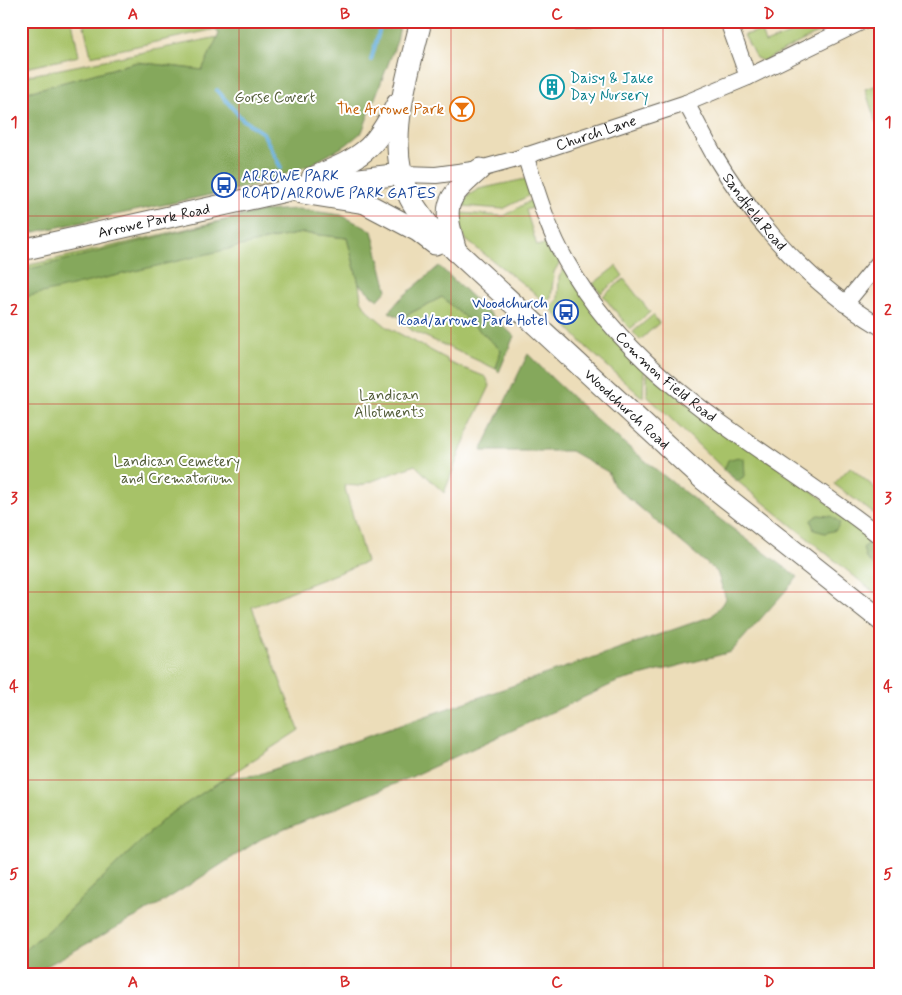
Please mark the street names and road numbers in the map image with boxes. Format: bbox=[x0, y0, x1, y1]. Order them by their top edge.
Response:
street label: Church Lane bbox=[553, 111, 639, 156]
street label: Sandfield Road bbox=[717, 170, 791, 256]
street label: Arrowe Park Road bbox=[96, 199, 212, 244]
street label: Common Field Road bbox=[610, 328, 720, 427]
street label: Woodchurch Road bbox=[579, 365, 674, 455]

